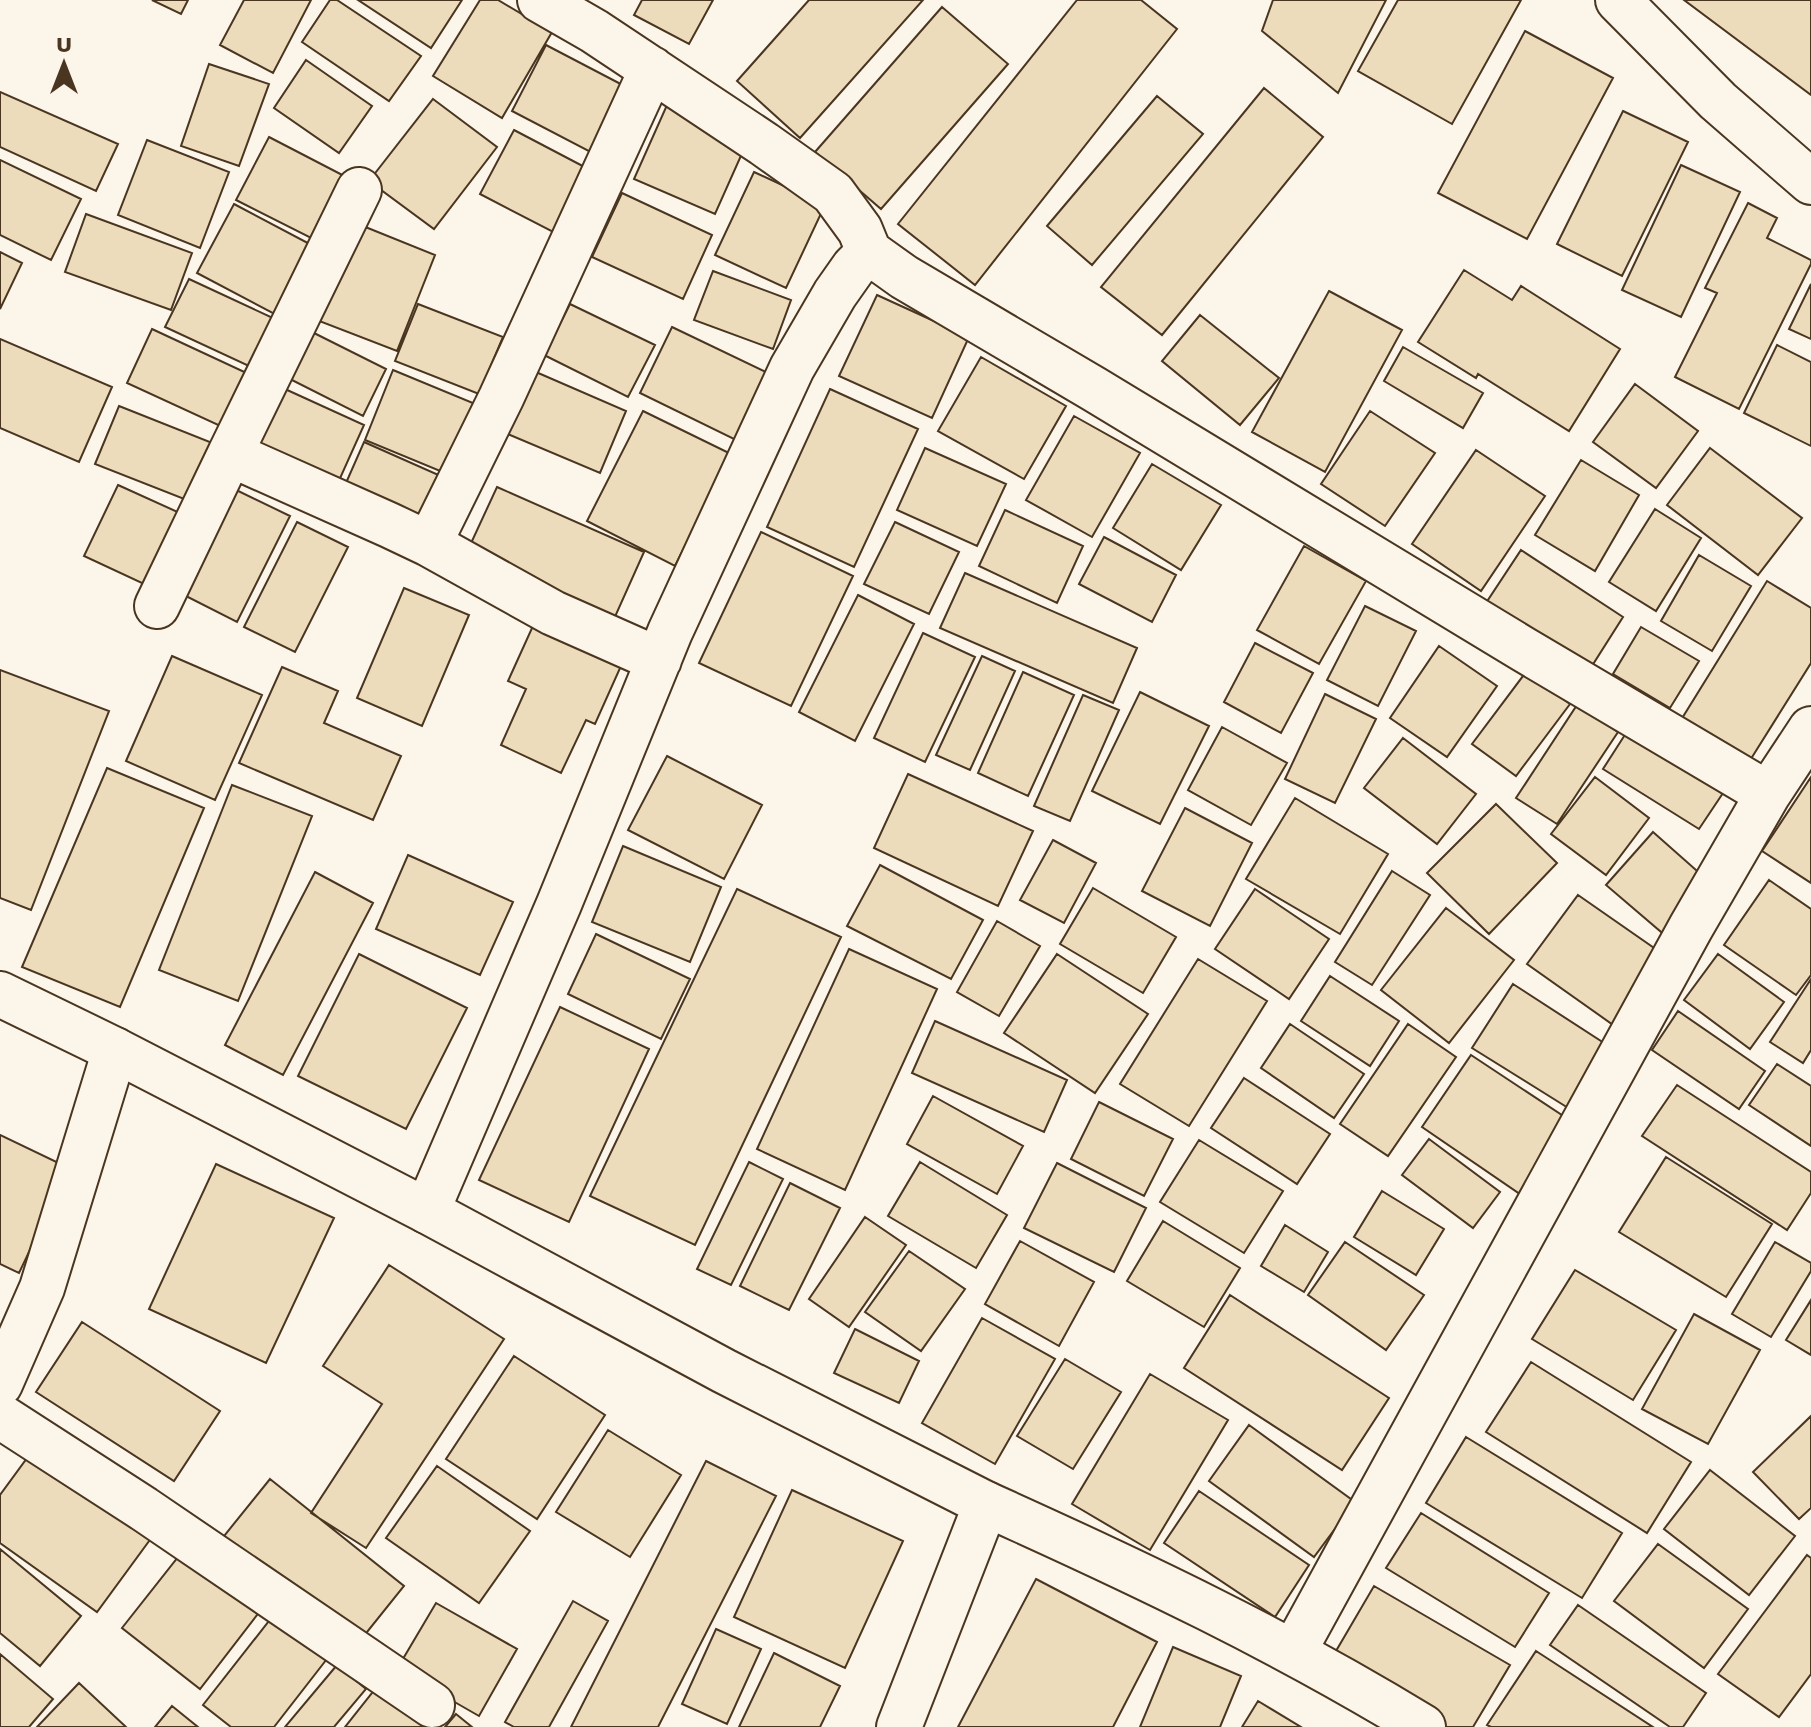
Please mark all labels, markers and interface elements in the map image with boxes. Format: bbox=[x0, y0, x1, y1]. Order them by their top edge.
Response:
north arrow bbox=[24, 24, 104, 104]
text: U bbox=[56, 32, 72, 57]

